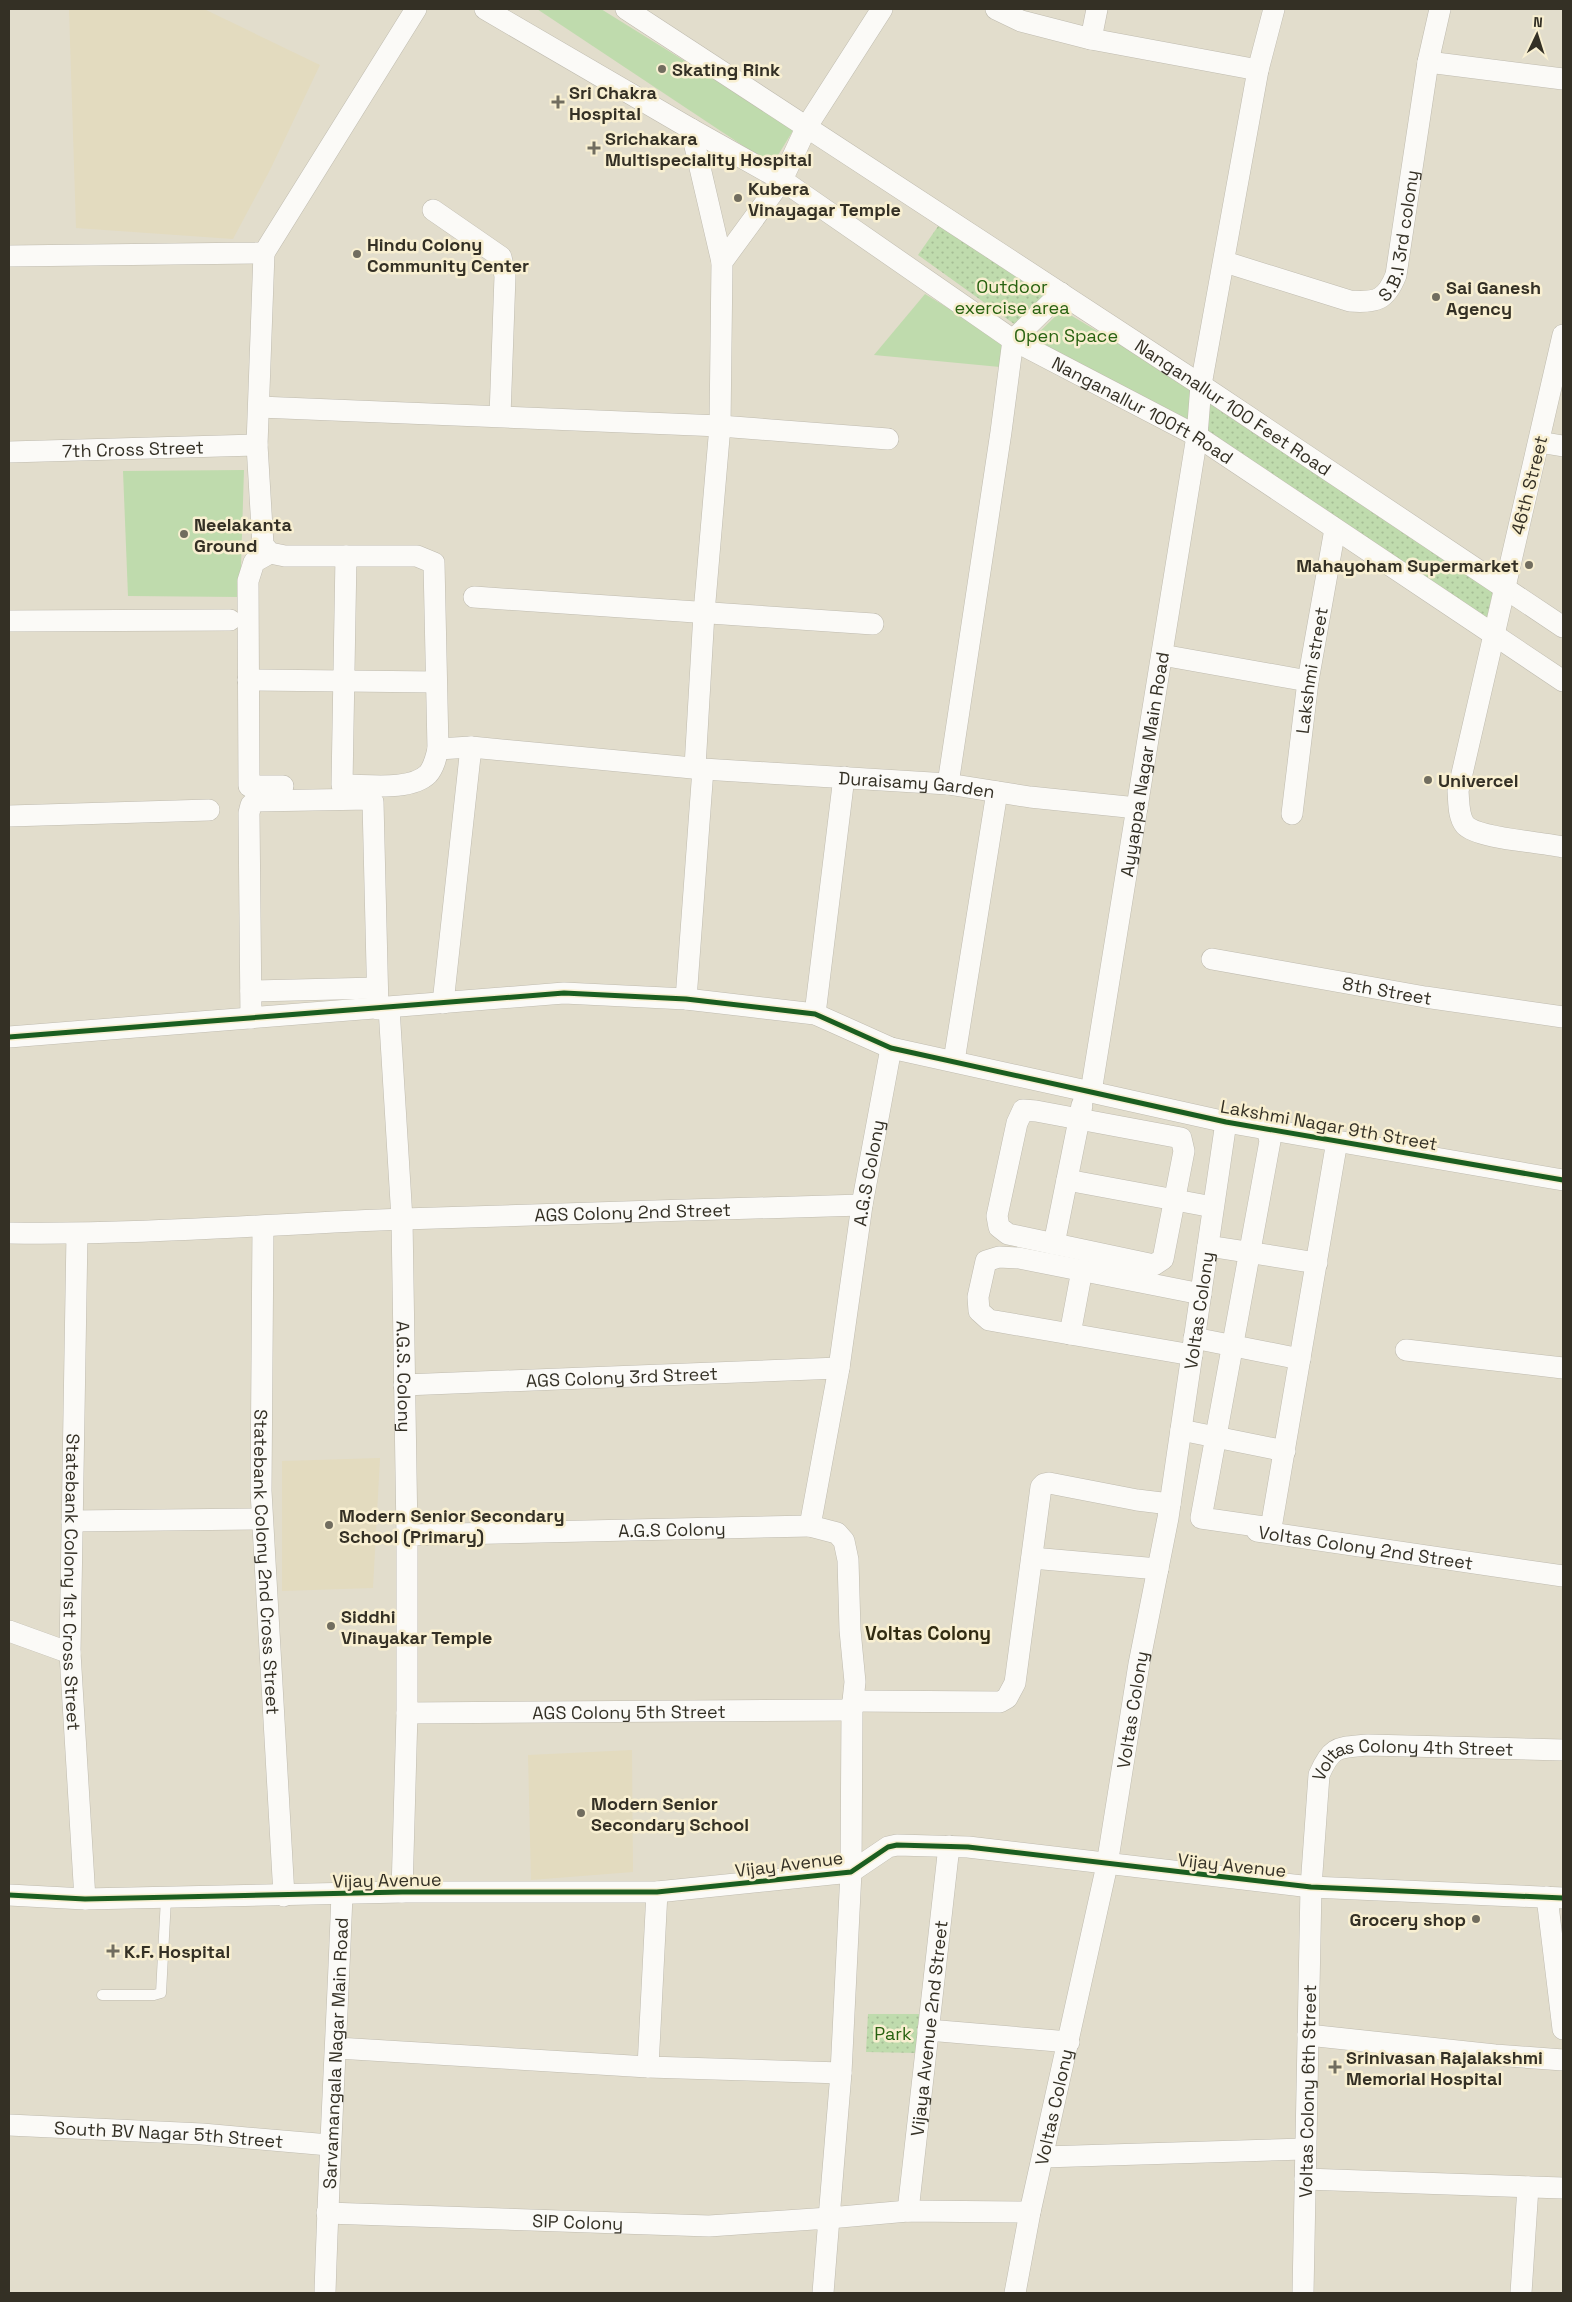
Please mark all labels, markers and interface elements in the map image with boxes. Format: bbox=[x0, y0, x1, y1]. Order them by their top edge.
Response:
north arrow bbox=[1512, 10, 1562, 60]
text: N bbox=[1533, 13, 1543, 31]
place label: Skating Rink bbox=[672, 58, 780, 81]
marker: Skating Rink bbox=[656, 63, 668, 75]
place label: Sri Chakra Hospital bbox=[569, 81, 658, 125]
marker: Sri Chakra Hospital bbox=[551, 95, 565, 109]
place label: Srichakara Multispeciality Hospital bbox=[605, 127, 812, 171]
marker: Srichakara Multispeciality Hospital bbox=[587, 141, 601, 155]
street label: S.B.I 3rd colony bbox=[1373, 168, 1423, 306]
place label: Kubera Vinayagar Temple bbox=[748, 177, 901, 221]
marker: Kubera Vinayagar Temple bbox=[732, 192, 744, 204]
place label: Hindu Colony Community Center bbox=[367, 233, 529, 277]
marker: Hindu Colony Community Center bbox=[351, 248, 363, 260]
park label: Outdoor exercise area bbox=[954, 275, 1070, 319]
place label: Sai Ganesh Agency bbox=[1446, 276, 1541, 320]
marker: Sai Ganesh Agency bbox=[1430, 291, 1442, 303]
park label: Open Space bbox=[1014, 324, 1118, 347]
street label: Nanganallur 100 Feet Road bbox=[1131, 334, 1336, 480]
street label: Nanganallur 100ft Road bbox=[1048, 351, 1238, 469]
street label: 46th Street bbox=[1506, 433, 1552, 537]
street label: 7th Cross Street bbox=[62, 435, 204, 462]
place label: Neelakanta Ground bbox=[194, 513, 292, 557]
marker: Neelakanta Ground bbox=[178, 528, 190, 540]
place label: Mahayoham Supermarket bbox=[1296, 554, 1519, 577]
marker: Mahayoham Supermarket bbox=[1523, 559, 1535, 571]
street label: Lakshmi street bbox=[1290, 605, 1332, 735]
street label: Ayyappa Nagar Main Road bbox=[1114, 650, 1173, 878]
street label: Duraisamy Garden bbox=[838, 766, 997, 803]
place label: Univercel bbox=[1438, 769, 1519, 792]
marker: Univercel bbox=[1422, 774, 1434, 786]
street label: 8th Street bbox=[1341, 971, 1433, 1009]
street label: Lakshmi Nagar 9th Street bbox=[1219, 1095, 1439, 1155]
street label: A.G.S Colony bbox=[848, 1118, 889, 1228]
street label: AGS Colony 2nd Street bbox=[534, 1197, 731, 1226]
street label: Voltas Colony bbox=[1178, 1250, 1218, 1371]
street label: A.G.S. Colony bbox=[392, 1321, 417, 1433]
street label: AGS Colony 3rd Street bbox=[525, 1361, 718, 1392]
street label: Statebank Colony 2nd Cross Street bbox=[249, 1409, 285, 1715]
street label: Statebank Colony 1st Cross Street bbox=[58, 1433, 86, 1731]
place label: Modern Senior Secondary School (Primary) bbox=[339, 1504, 565, 1548]
street label: A.G.S Colony bbox=[618, 1516, 726, 1542]
marker: Modern Senior Secondary School (Primary) bbox=[323, 1519, 335, 1531]
street label: Voltas Colony 2nd Street bbox=[1257, 1520, 1475, 1574]
place label: Siddhi Vinayakar Temple bbox=[341, 1605, 493, 1649]
marker: Siddhi Vinayakar Temple bbox=[325, 1620, 337, 1632]
district label: Voltas Colony bbox=[865, 1621, 991, 1646]
street label: Voltas Colony bbox=[1111, 1649, 1153, 1770]
street label: AGS Colony 5th Street bbox=[532, 1699, 726, 1724]
street label: Voltas Colony 4th Street bbox=[1306, 1733, 1514, 1784]
place label: Modern Senior Secondary School bbox=[591, 1792, 749, 1836]
marker: Modern Senior Secondary School bbox=[575, 1807, 587, 1819]
street label: Vijay Avenue bbox=[733, 1846, 845, 1882]
street label: Vijay Avenue bbox=[1177, 1848, 1287, 1882]
street label: Vijay Avenue bbox=[332, 1868, 442, 1892]
place label: Grocery shop bbox=[1350, 1908, 1466, 1931]
marker: Grocery shop bbox=[1470, 1913, 1482, 1925]
street label: Sarvamangala Nagar Main Road bbox=[317, 1917, 353, 2190]
street label: Vijaya Avenue 2nd Street bbox=[905, 1919, 952, 2137]
place label: K.F. Hospital bbox=[124, 1940, 230, 1963]
marker: K.F. Hospital bbox=[106, 1944, 120, 1958]
street label: Voltas Colony 6th Street bbox=[1293, 1984, 1321, 2198]
park label: Park bbox=[874, 2022, 912, 2045]
street label: Voltas Colony bbox=[1029, 2046, 1077, 2167]
place label: Srinivasan Rajalakshmi Memorial Hospital bbox=[1346, 2046, 1543, 2090]
marker: Srinivasan Rajalakshmi Memorial Hospital bbox=[1328, 2060, 1342, 2074]
street label: South BV Nagar 5th Street bbox=[54, 2116, 284, 2152]
street label: SIP Colony bbox=[532, 2208, 624, 2235]

